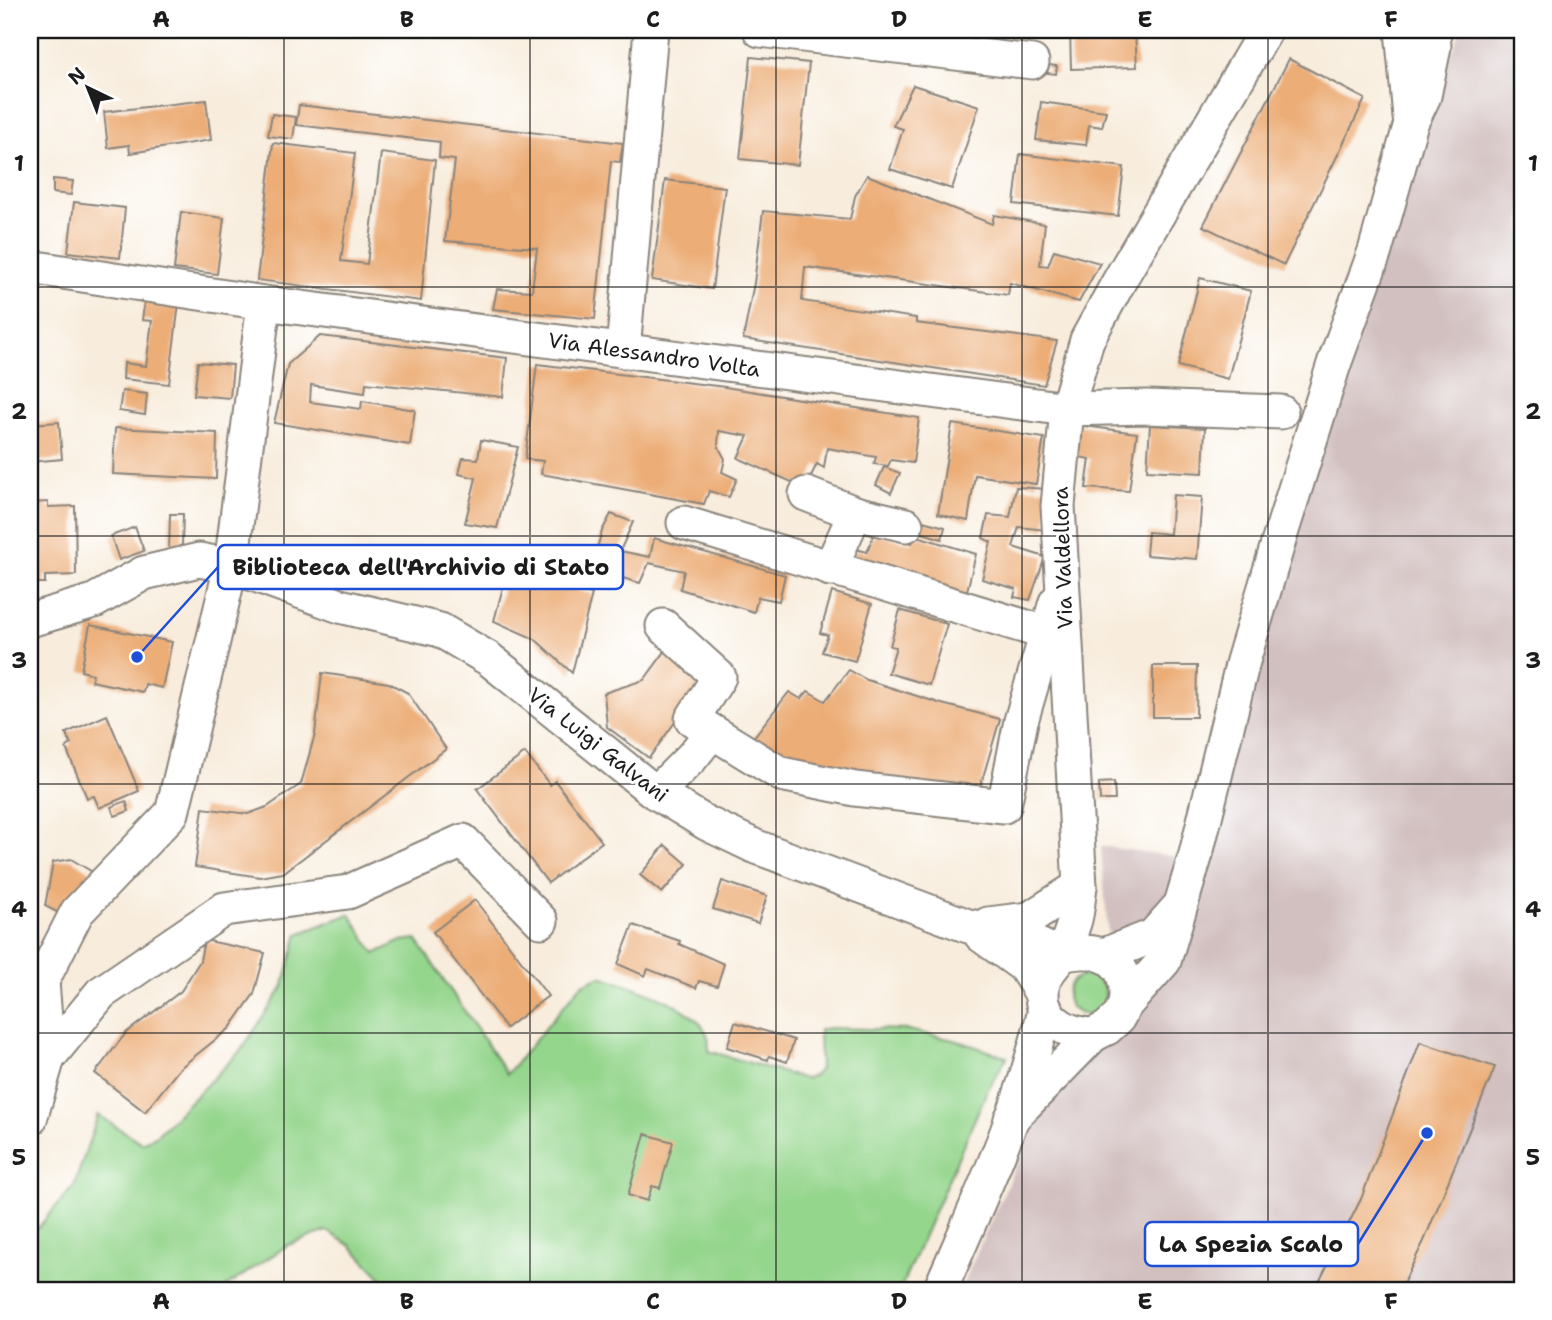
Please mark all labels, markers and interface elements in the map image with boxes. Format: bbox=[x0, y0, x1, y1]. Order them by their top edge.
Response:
text: A bbox=[152, 4, 170, 34]
text: B bbox=[400, 4, 414, 34]
text: C bbox=[646, 4, 660, 34]
text: D bbox=[891, 4, 907, 34]
text: E bbox=[1137, 4, 1153, 34]
text: F bbox=[1384, 4, 1398, 34]
north arrow bbox=[52, 52, 122, 122]
text: N bbox=[63, 62, 91, 90]
text: 1 bbox=[14, 148, 24, 178]
text: 1 bbox=[1528, 148, 1538, 178]
street label: Via Alessandro Volta bbox=[546, 326, 762, 384]
text: 2 bbox=[11, 396, 27, 426]
text: 2 bbox=[1525, 396, 1541, 426]
street label: Via Valdellora bbox=[1047, 486, 1079, 630]
callout: Biblioteca dell'Archivio di Stato bbox=[218, 545, 623, 589]
text: Biblioteca dell'Archivio di Stato bbox=[232, 552, 610, 582]
text: 3 bbox=[11, 645, 27, 675]
text: 3 bbox=[1525, 645, 1541, 675]
street label: Via Luigi Galvani bbox=[522, 681, 674, 809]
text: 4 bbox=[11, 894, 27, 924]
text: 4 bbox=[1525, 894, 1541, 924]
text: 5 bbox=[12, 1142, 26, 1172]
text: 5 bbox=[1526, 1142, 1540, 1172]
callout: La Spezia Scalo bbox=[1145, 1222, 1358, 1266]
text: La Spezia Scalo bbox=[1159, 1229, 1343, 1259]
text: A bbox=[152, 1286, 170, 1316]
text: B bbox=[400, 1286, 414, 1316]
text: C bbox=[646, 1286, 660, 1316]
text: D bbox=[891, 1286, 907, 1316]
text: E bbox=[1137, 1286, 1153, 1316]
text: F bbox=[1384, 1286, 1398, 1316]

